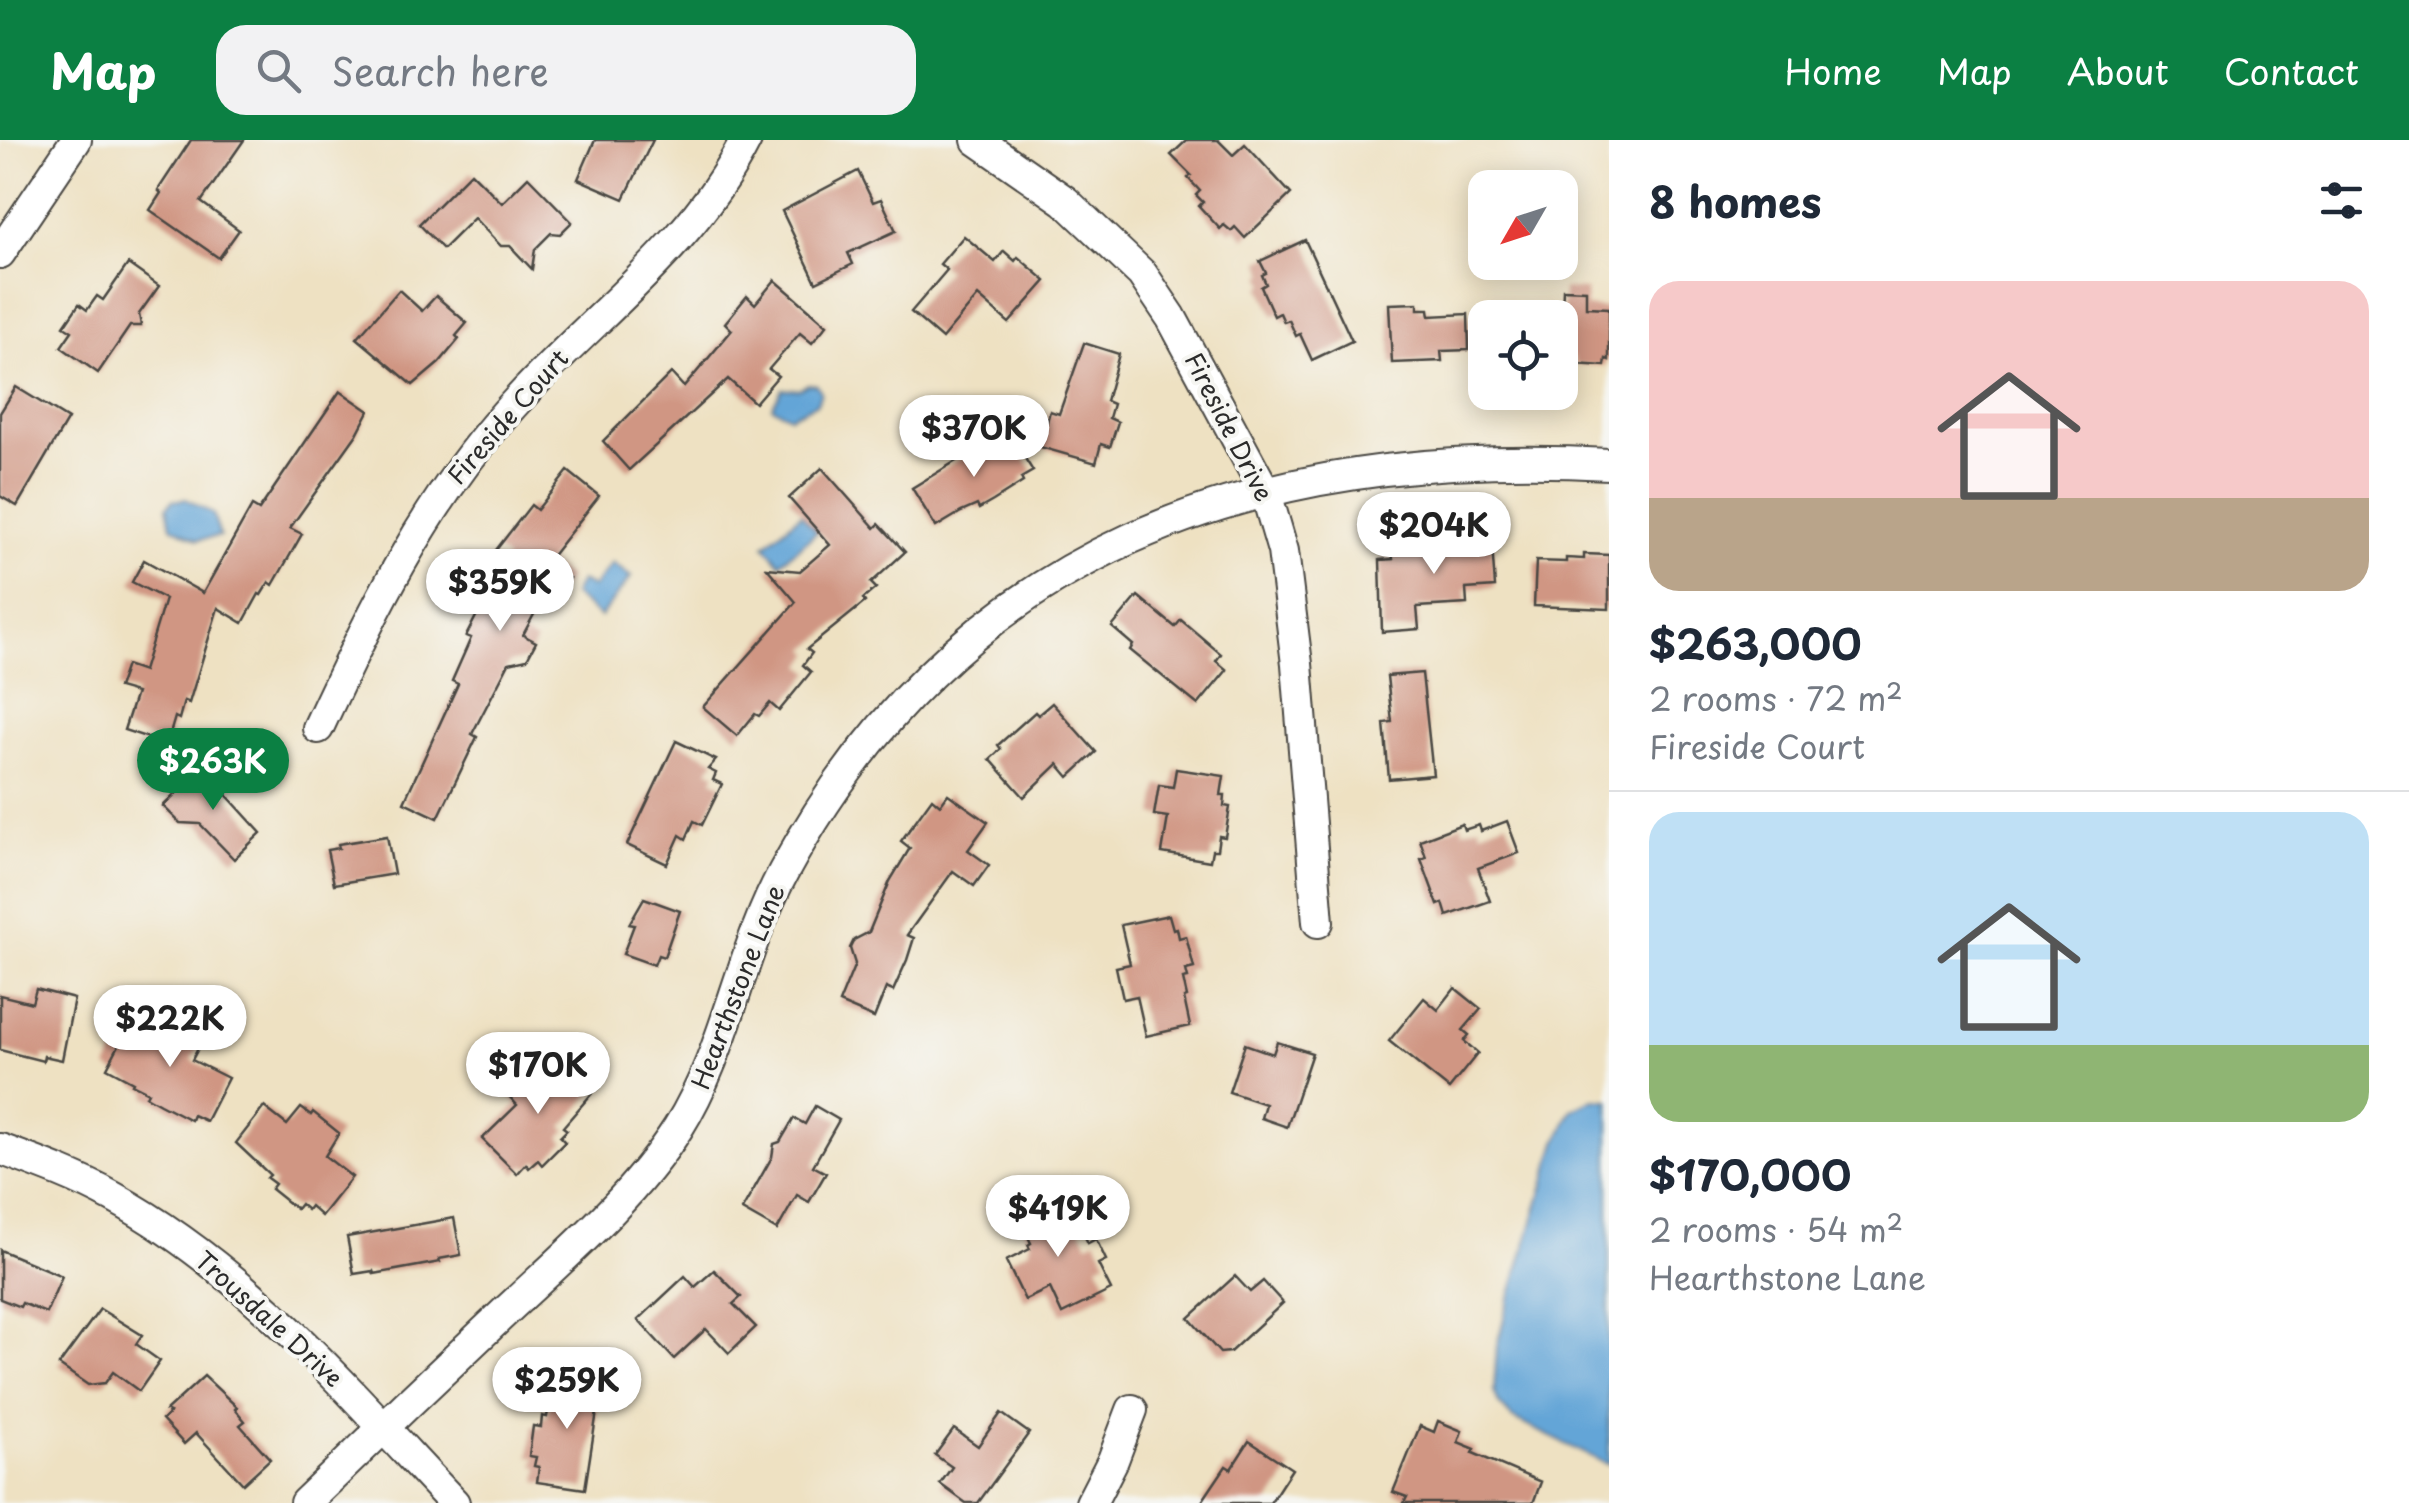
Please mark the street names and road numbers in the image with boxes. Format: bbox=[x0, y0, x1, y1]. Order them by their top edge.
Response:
street label: Fireside Court bbox=[438, 340, 577, 492]
street label: Fireside Drive bbox=[1176, 345, 1284, 508]
street label: Hearthstone Lane bbox=[681, 879, 794, 1094]
street label: Trousdale Drive bbox=[187, 1241, 352, 1395]

